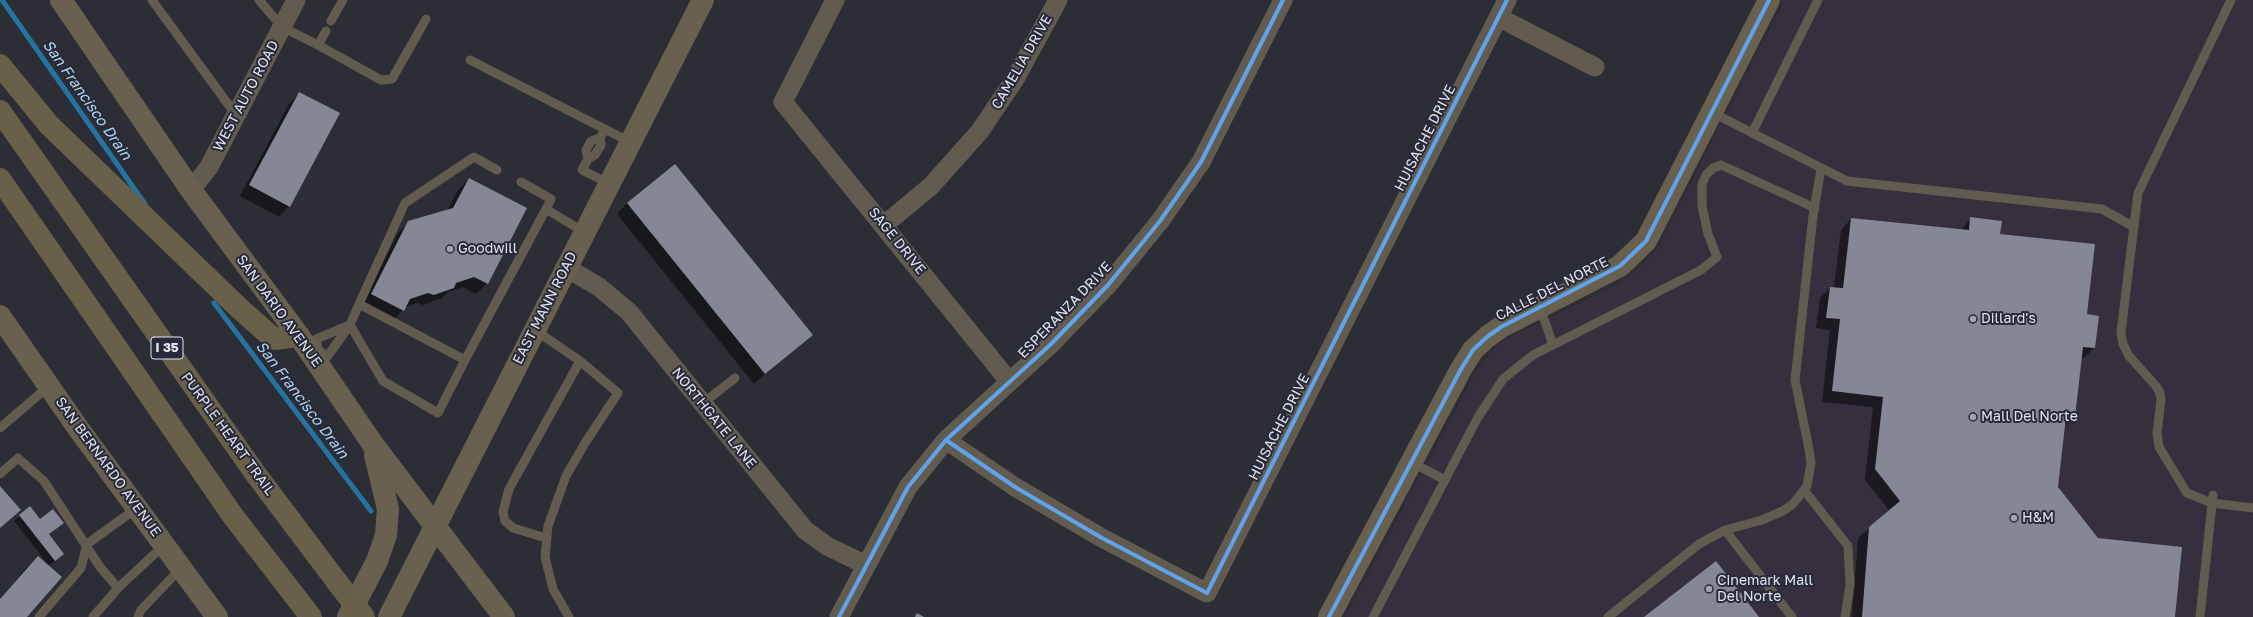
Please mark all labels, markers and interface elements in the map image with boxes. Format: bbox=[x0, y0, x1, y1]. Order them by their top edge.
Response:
street label: CAMELIA DRIVE bbox=[988, 12, 1056, 112]
water label: San Francisco Drain bbox=[39, 37, 135, 163]
street label: WEST AUTO ROAD bbox=[210, 38, 282, 154]
street label: HUISACHE DRIVE bbox=[1391, 82, 1459, 194]
street label: SAGE DRIVE bbox=[865, 204, 929, 278]
place label: Goodwill bbox=[458, 241, 517, 257]
marker: Goodwill bbox=[445, 244, 455, 254]
street label: EAST MANN ROAD bbox=[509, 249, 581, 367]
street label: SAN DARIO AVENUE bbox=[233, 252, 325, 370]
street label: CALLE DEL NORTE bbox=[1493, 253, 1611, 325]
street label: ESPERANZA DRIVE bbox=[1015, 258, 1115, 362]
place label: Dillard's bbox=[1981, 311, 2036, 327]
marker: Dillard's bbox=[1968, 314, 1978, 324]
road number: I 35 bbox=[151, 337, 183, 359]
water label: San Francisco Drain bbox=[252, 338, 352, 462]
street label: NORTHGATE LANE bbox=[668, 364, 760, 472]
street label: PURPLE HEART TRAIL bbox=[178, 369, 278, 499]
street label: HUISACHE DRIVE bbox=[1245, 371, 1313, 483]
street label: SAN BERNARDO AVENUE bbox=[52, 394, 164, 540]
place label: Mall Del Norte bbox=[1981, 409, 2078, 425]
marker: Mall Del Norte bbox=[1968, 412, 1978, 422]
place label: H&M bbox=[2022, 510, 2054, 526]
marker: H&M bbox=[2009, 513, 2019, 523]
place label: Cinemark Mall Del Norte bbox=[1717, 573, 1813, 606]
marker: Cinemark Mall Del Norte bbox=[1704, 584, 1714, 594]

